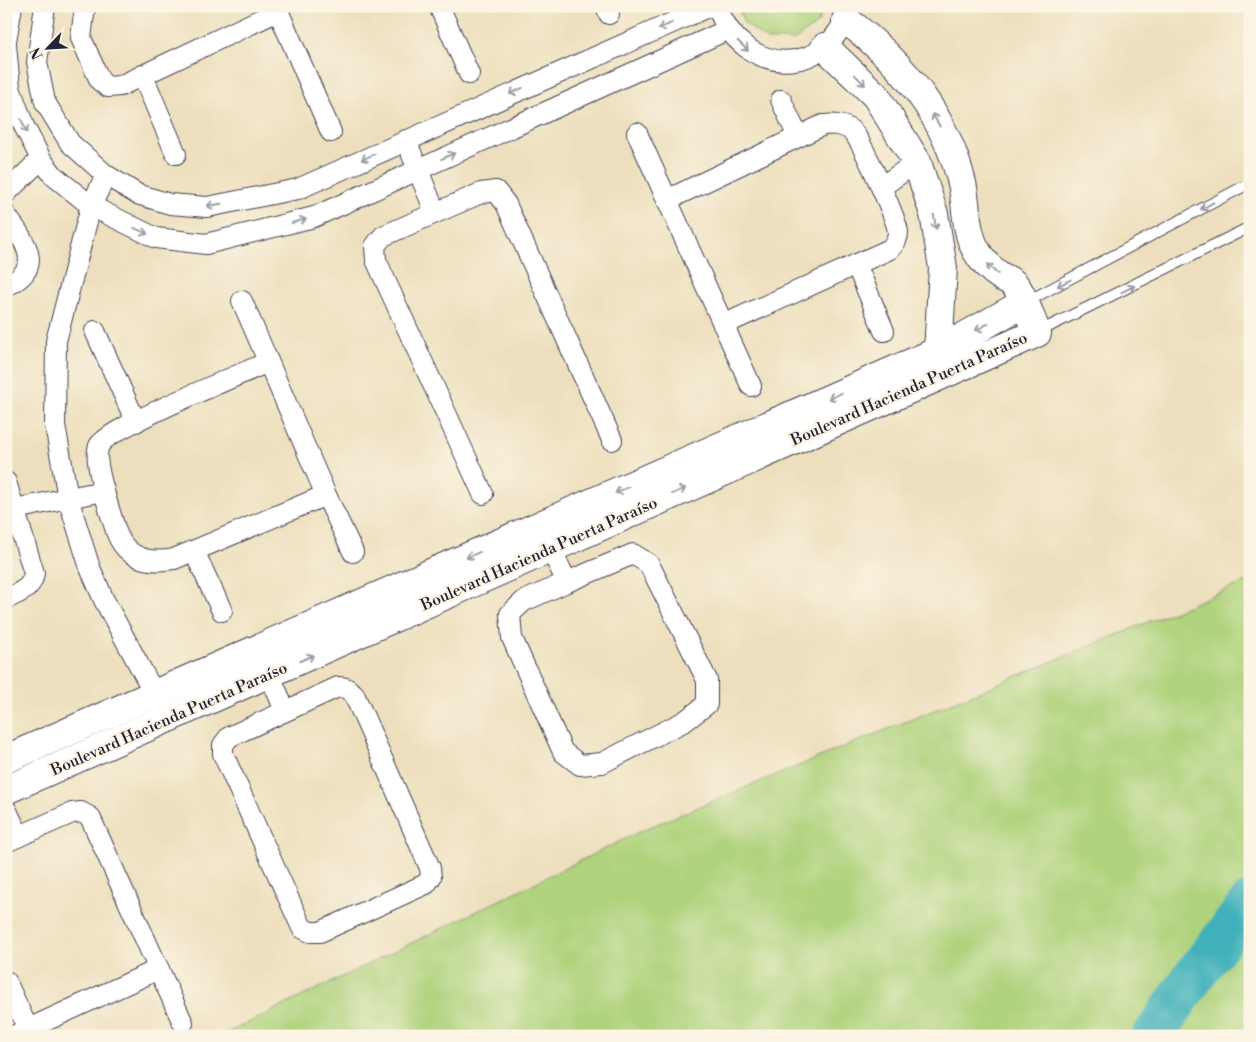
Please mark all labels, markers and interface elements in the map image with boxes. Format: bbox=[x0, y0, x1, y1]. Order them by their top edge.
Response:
one-way arrow bbox=[658, 21, 673, 31]
north arrow bbox=[22, 22, 72, 72]
one-way arrow bbox=[737, 40, 750, 52]
text: N bbox=[27, 44, 48, 62]
one-way arrow bbox=[854, 74, 866, 87]
one-way arrow bbox=[509, 87, 524, 97]
one-way arrow bbox=[931, 113, 941, 127]
one-way arrow bbox=[20, 118, 30, 133]
one-way arrow bbox=[440, 151, 455, 161]
one-way arrow bbox=[361, 153, 376, 163]
one-way arrow bbox=[206, 201, 222, 211]
one-way arrow bbox=[1200, 202, 1215, 211]
one-way arrow bbox=[931, 214, 941, 230]
one-way arrow bbox=[290, 216, 306, 225]
one-way arrow bbox=[133, 227, 148, 237]
one-way arrow bbox=[986, 263, 999, 275]
one-way arrow bbox=[1056, 278, 1071, 288]
one-way arrow bbox=[1120, 284, 1135, 293]
one-way arrow bbox=[974, 322, 989, 332]
street label: Boulevard Hacienda Puerta Paraíso bbox=[787, 328, 1030, 451]
one-way arrow bbox=[828, 392, 843, 402]
one-way arrow bbox=[615, 485, 630, 495]
one-way arrow bbox=[671, 485, 686, 495]
street label: Boulevard Hacienda Puerta Paraíso bbox=[417, 493, 660, 616]
one-way arrow bbox=[466, 550, 481, 560]
one-way arrow bbox=[299, 652, 314, 662]
street label: Boulevard Hacienda Puerta Paraíso bbox=[47, 658, 290, 781]

